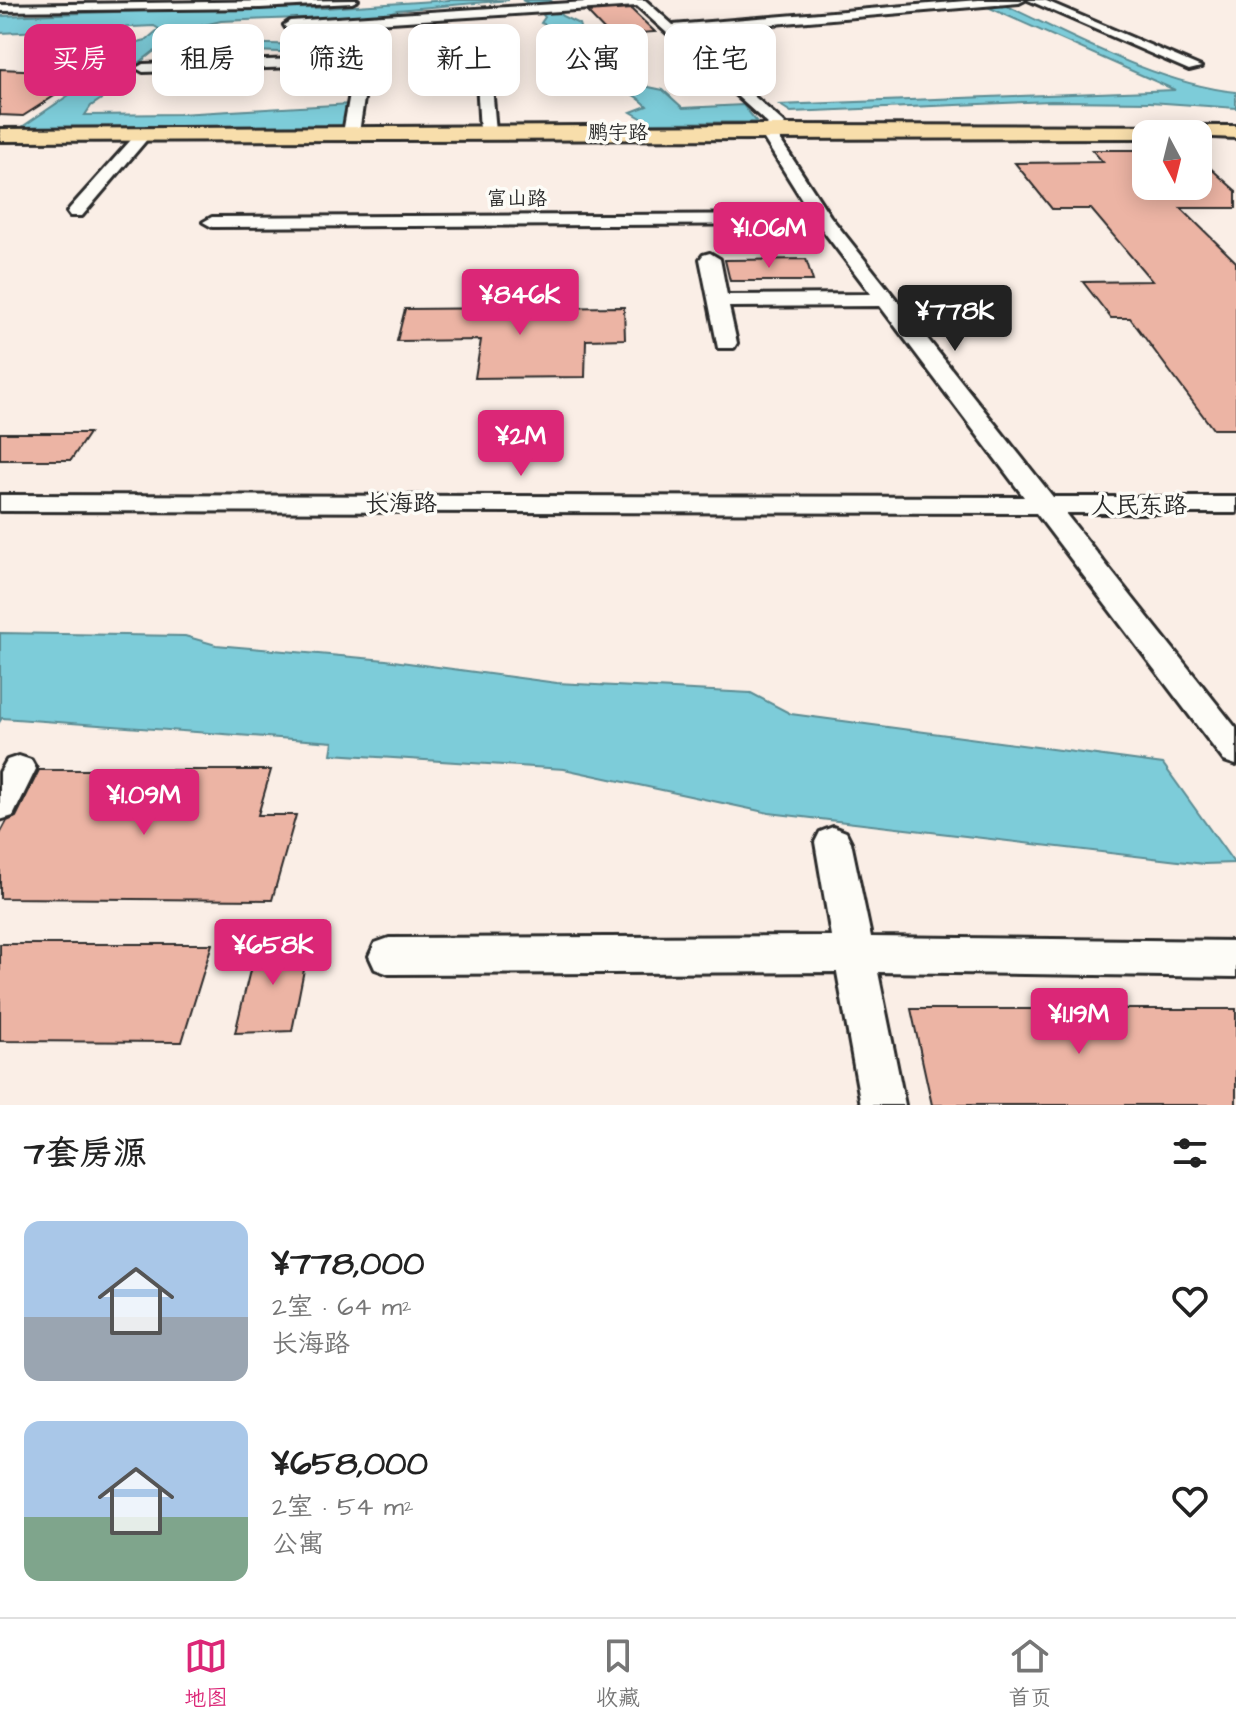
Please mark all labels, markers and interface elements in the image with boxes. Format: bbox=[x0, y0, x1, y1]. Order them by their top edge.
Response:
chip: 买房 bbox=[24, 24, 136, 96]
chip: 租房 bbox=[152, 24, 264, 96]
chip: 筛选 bbox=[280, 24, 392, 96]
chip: 新上 bbox=[408, 24, 520, 96]
chip: 公寓 bbox=[536, 24, 648, 96]
chip: 住宅 bbox=[664, 24, 776, 96]
street label: 鹏宇路 bbox=[588, 119, 649, 147]
north arrow bbox=[1132, 120, 1212, 200]
map controls bbox=[1132, 120, 1212, 200]
street label: 富山路 bbox=[487, 185, 548, 213]
pin: ¥1.06M bbox=[704, 202, 834, 270]
text: ¥1.06M bbox=[731, 210, 807, 246]
pin: ¥846K bbox=[464, 269, 576, 337]
text: ¥846K bbox=[480, 277, 560, 313]
pin: ¥778K bbox=[899, 285, 1011, 353]
text: ¥778K bbox=[916, 293, 994, 329]
pin: ¥2M bbox=[482, 410, 560, 478]
text: ¥2M bbox=[496, 418, 546, 454]
street label: 长海路 bbox=[365, 487, 437, 521]
street label: 人民东路 bbox=[1091, 489, 1187, 523]
pin: ¥1.09M bbox=[79, 769, 209, 837]
text: ¥1.09M bbox=[107, 777, 181, 813]
pin: ¥658K bbox=[217, 919, 329, 987]
text: ¥658K bbox=[232, 927, 314, 963]
pin: ¥1.19M bbox=[1014, 988, 1144, 1056]
text: ¥1.19M bbox=[1049, 996, 1109, 1032]
text: 7套房源 bbox=[24, 1130, 147, 1178]
icon: filters bbox=[1168, 1131, 1212, 1175]
text: ¥778,000 bbox=[272, 1240, 424, 1288]
icon: home bbox=[88, 1253, 184, 1349]
icon: heart bbox=[1168, 1279, 1212, 1323]
text: 2室 · 64 m² bbox=[272, 1289, 412, 1325]
text: 长海路 bbox=[272, 1326, 350, 1362]
text: ¥658,000 bbox=[272, 1440, 428, 1488]
icon: home bbox=[88, 1453, 184, 1549]
icon: heart bbox=[1168, 1479, 1212, 1523]
text: 2室 · 54 m² bbox=[272, 1489, 414, 1525]
text: 公寓 bbox=[272, 1526, 324, 1562]
tab: 地图 bbox=[184, 1634, 228, 1714]
tab: 收藏 bbox=[596, 1634, 640, 1714]
tab: 首页 bbox=[1008, 1634, 1052, 1714]

